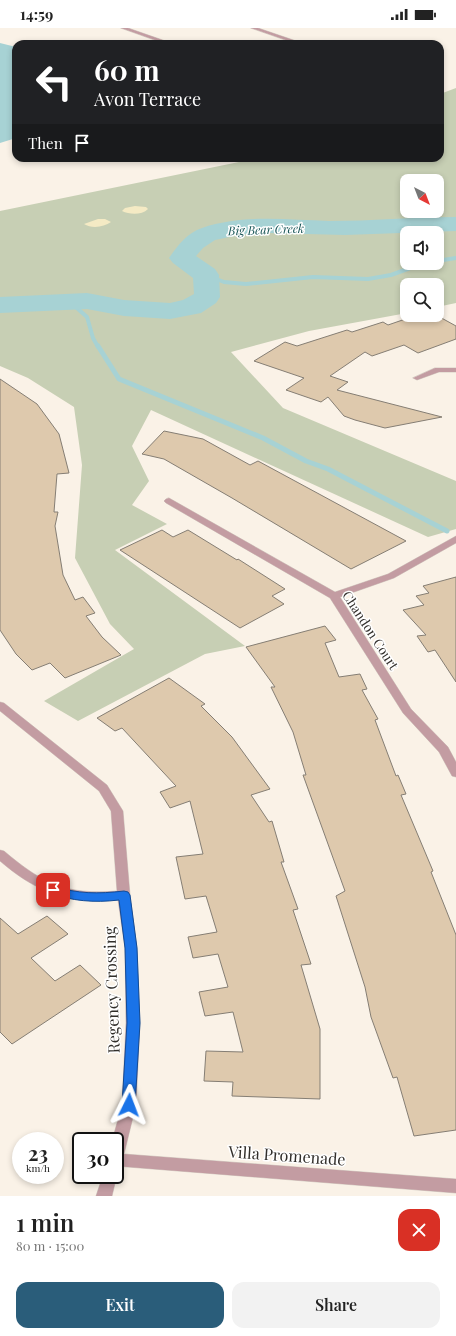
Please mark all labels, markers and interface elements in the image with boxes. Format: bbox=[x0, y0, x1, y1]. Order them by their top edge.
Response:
text: 14:59 bbox=[20, 4, 53, 24]
text: 60 m bbox=[94, 51, 160, 88]
icon: left bbox=[28, 56, 80, 108]
text: Avon Terrace bbox=[94, 87, 201, 111]
icon: arrive bbox=[71, 132, 93, 154]
text: Then bbox=[28, 133, 63, 153]
north arrow bbox=[400, 174, 444, 218]
map controls bbox=[400, 174, 444, 322]
water label: Big Bear Creek bbox=[227, 220, 304, 238]
button: sound bbox=[400, 226, 444, 270]
button: search bbox=[400, 278, 444, 322]
street label: Chandon Court bbox=[339, 587, 403, 673]
pin bbox=[36, 873, 70, 907]
icon: arrive bbox=[42, 879, 64, 901]
street label: Regency Crossing bbox=[98, 926, 124, 1054]
position arrow bbox=[108, 1084, 150, 1126]
speed limit sign: 30 bbox=[72, 1132, 124, 1184]
text: 23 bbox=[28, 1139, 48, 1166]
street label: Villa Promenade bbox=[227, 1140, 346, 1170]
text: km/h bbox=[26, 1161, 50, 1175]
text: 1 min bbox=[16, 1206, 74, 1238]
button: close bbox=[398, 1209, 440, 1251]
text: 80 m · 15:00 bbox=[16, 1237, 84, 1254]
button: Exit bbox=[16, 1282, 224, 1328]
button: Share bbox=[232, 1282, 440, 1328]

